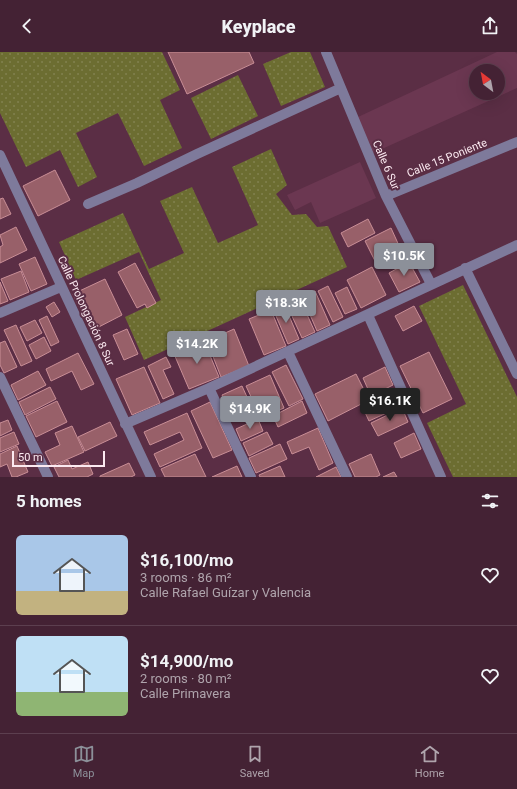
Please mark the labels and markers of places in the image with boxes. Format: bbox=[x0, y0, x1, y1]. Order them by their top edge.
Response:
pin: $10.5K bbox=[371, 243, 437, 277]
pin: $18.3K bbox=[253, 290, 319, 324]
pin: $14.2K bbox=[164, 331, 230, 365]
pin: $16.1K bbox=[357, 388, 423, 422]
pin: $14.9K bbox=[217, 396, 283, 430]

